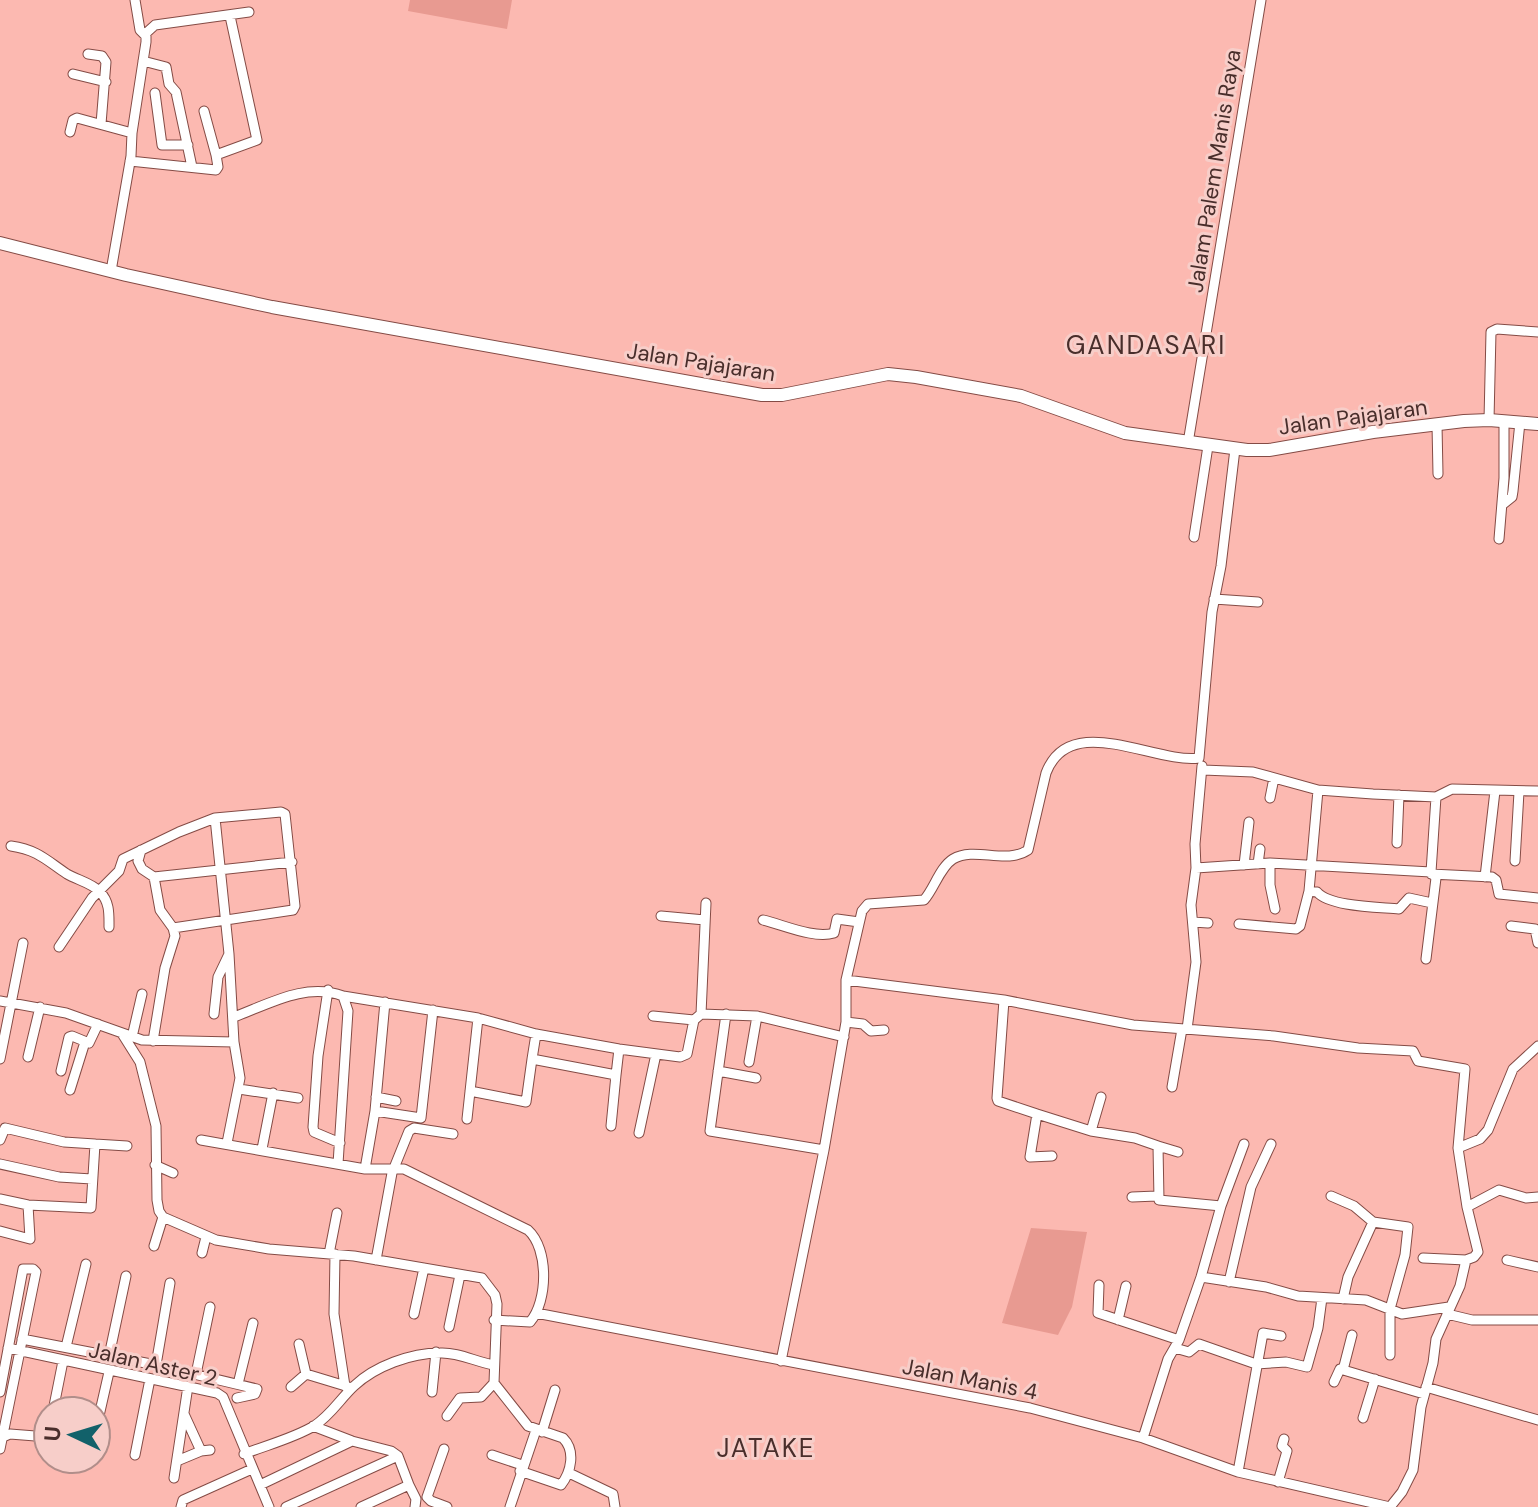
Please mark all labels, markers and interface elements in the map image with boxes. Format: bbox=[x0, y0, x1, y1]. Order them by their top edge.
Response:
street label: Jalam Palem Manis Raya bbox=[1180, 47, 1248, 295]
district label: GANDASARI bbox=[1066, 328, 1226, 362]
street label: Jalan Pajajaran bbox=[625, 336, 777, 388]
street label: Jalan Pajajaran bbox=[1277, 392, 1429, 442]
street label: Jalan Aster 2 bbox=[86, 1335, 220, 1393]
street label: Jalan Manis 4 bbox=[900, 1352, 1040, 1406]
north arrow bbox=[32, 1395, 112, 1475]
text: U bbox=[38, 1425, 68, 1442]
district label: JATAKE bbox=[716, 1431, 816, 1465]

